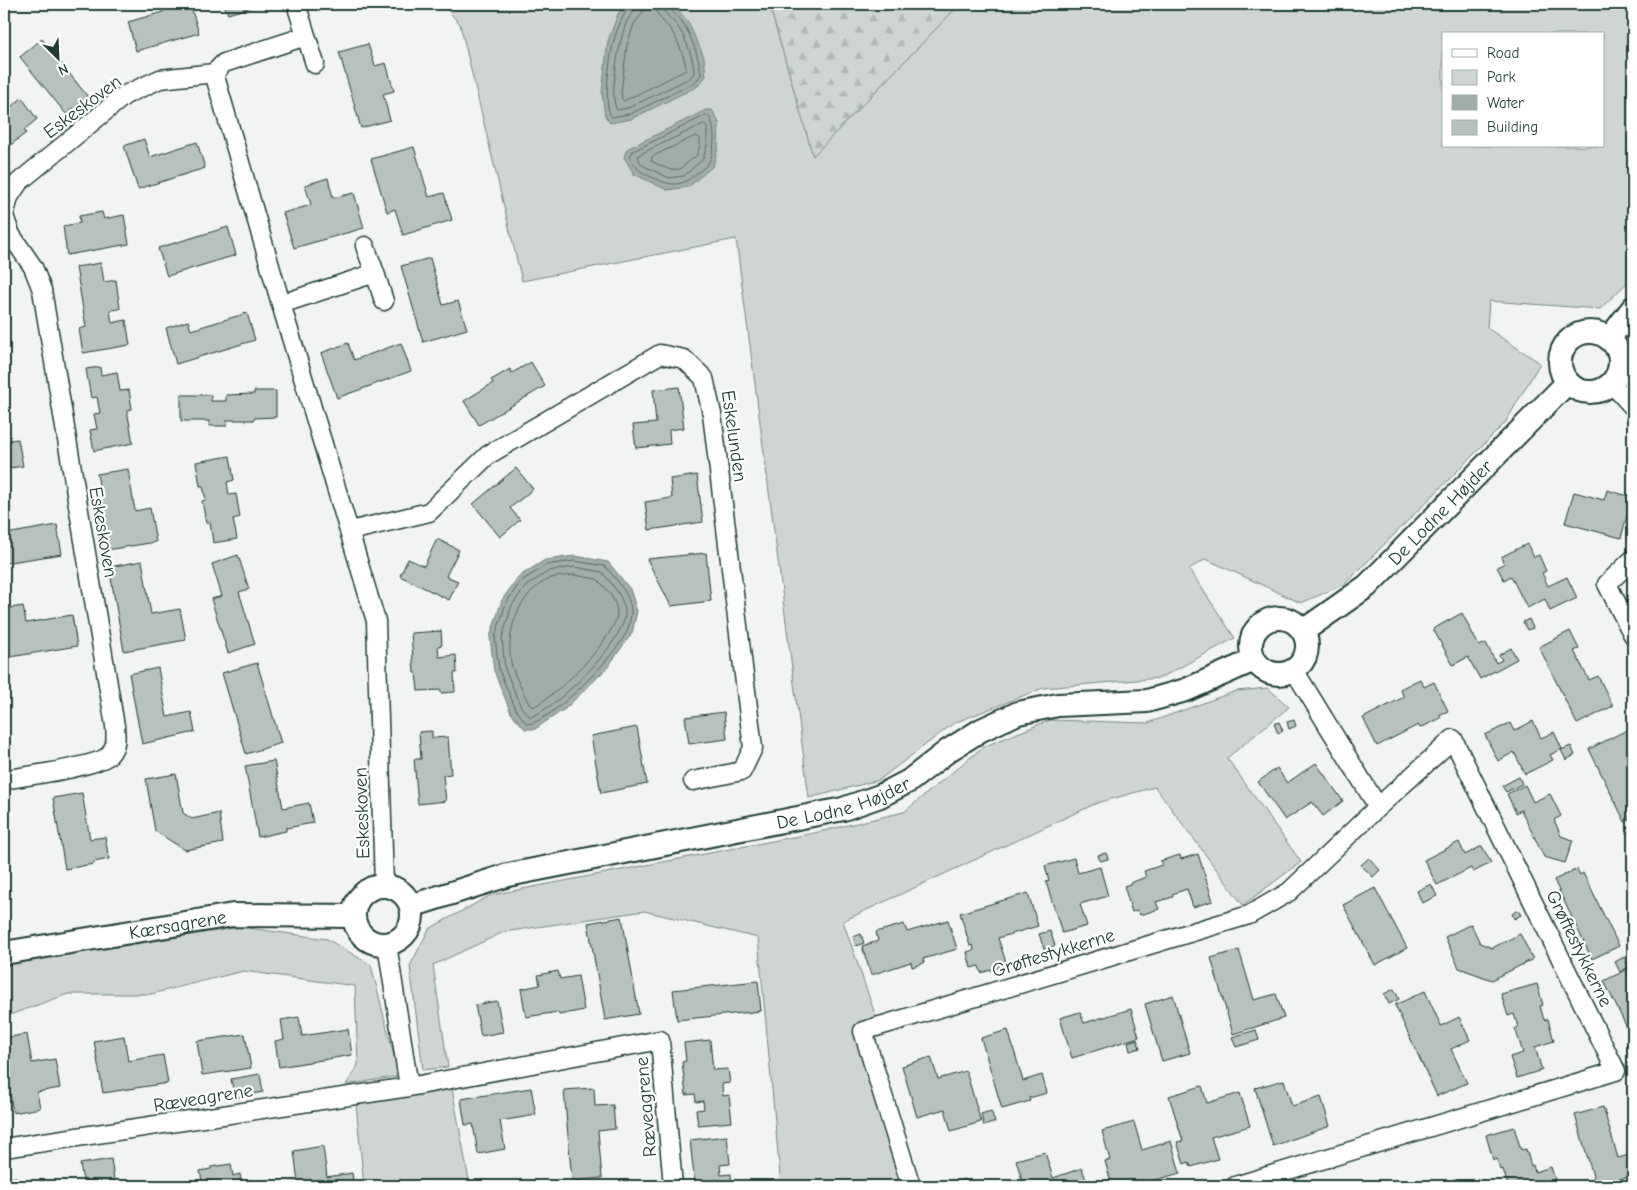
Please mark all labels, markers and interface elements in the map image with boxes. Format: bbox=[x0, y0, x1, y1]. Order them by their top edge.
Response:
north arrow bbox=[32, 32, 82, 82]
legend bbox=[1442, 32, 1604, 148]
text: Road bbox=[1487, 44, 1519, 62]
text: N bbox=[55, 60, 71, 79]
text: Park bbox=[1487, 68, 1516, 86]
street label: Eskeskoven bbox=[39, 70, 126, 143]
text: Water bbox=[1487, 94, 1524, 112]
text: Building bbox=[1487, 118, 1538, 136]
street label: Eskelunden bbox=[717, 389, 751, 483]
street label: De Lodne Højder bbox=[1384, 455, 1497, 570]
street label: Eskeskoven bbox=[84, 485, 122, 579]
street label: Eskeskoven bbox=[349, 767, 375, 859]
street label: De Lodne Højder bbox=[775, 772, 914, 834]
street label: Grøftestykkerne bbox=[1541, 886, 1617, 1010]
street label: Kærsagrene bbox=[127, 906, 228, 944]
street label: Grøftestykkerne bbox=[989, 924, 1117, 982]
street label: Ræveagrene bbox=[631, 1056, 661, 1158]
street label: Ræveagrene bbox=[152, 1079, 254, 1117]

